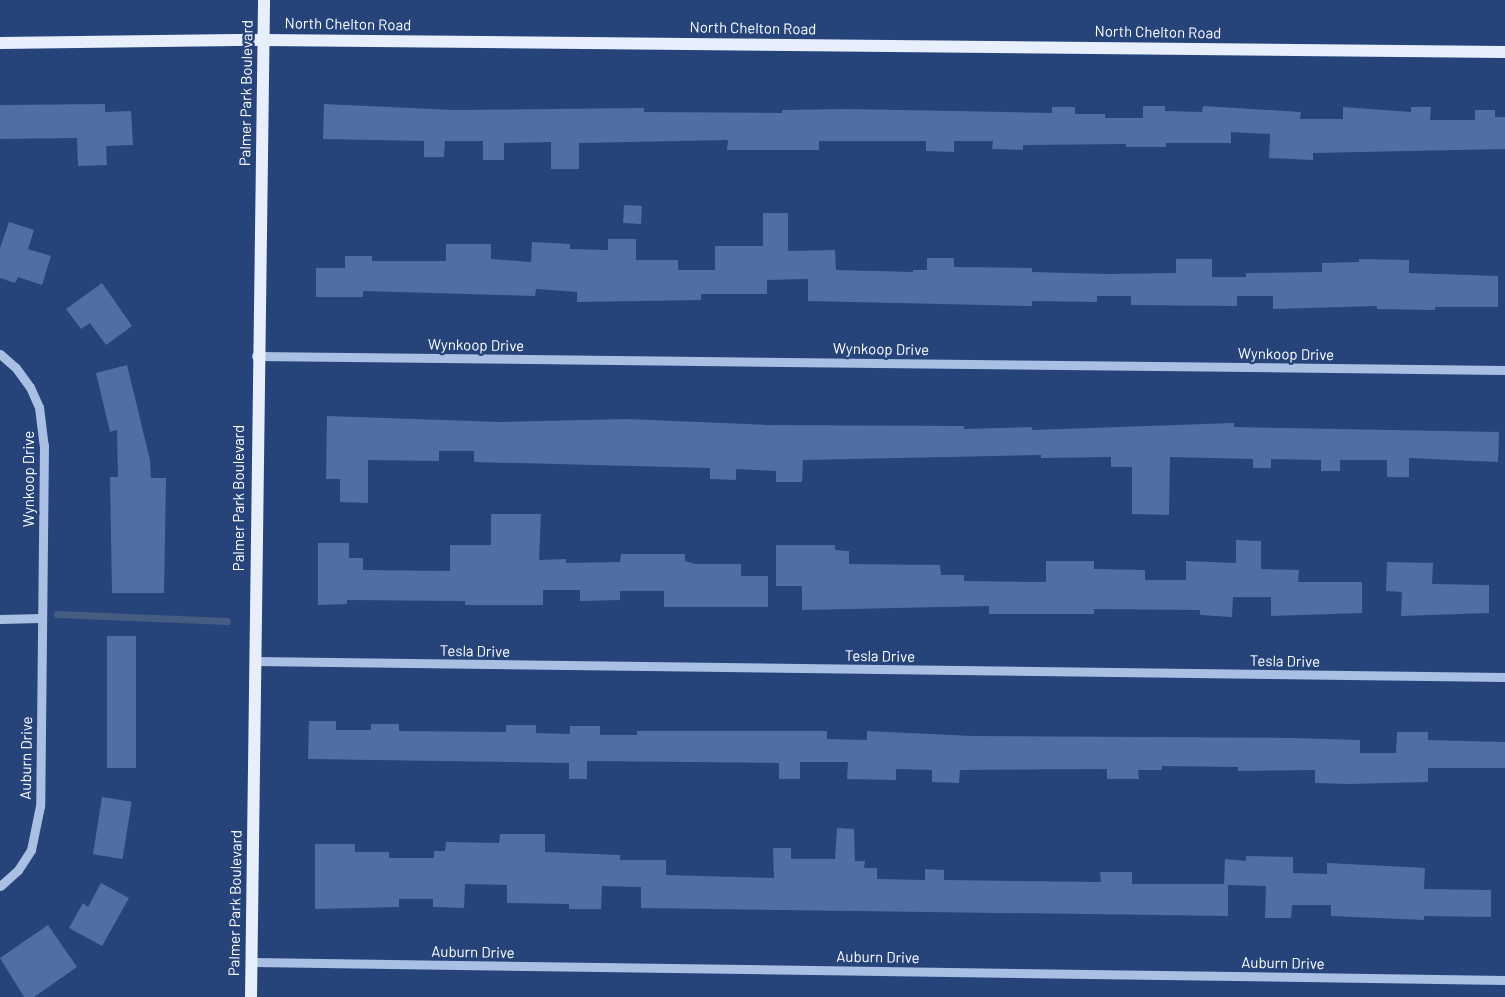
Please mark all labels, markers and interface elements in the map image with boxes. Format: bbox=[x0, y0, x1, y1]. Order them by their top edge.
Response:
street label: North Chelton Road bbox=[284, 14, 412, 34]
street label: North Chelton Road bbox=[689, 18, 817, 38]
street label: Palmer Park Boulevard bbox=[236, 20, 256, 166]
street label: North Chelton Road bbox=[1094, 22, 1222, 42]
street label: Wynkoop Drive bbox=[428, 335, 524, 355]
street label: Wynkoop Drive bbox=[833, 339, 929, 359]
street label: Wynkoop Drive bbox=[1238, 344, 1334, 364]
street label: Palmer Park Boulevard bbox=[230, 425, 248, 571]
street label: Wynkoop Drive bbox=[20, 431, 38, 527]
street label: Tesla Drive bbox=[440, 641, 510, 661]
street label: Tesla Drive bbox=[845, 646, 915, 666]
street label: Tesla Drive bbox=[1250, 651, 1320, 671]
street label: Auburn Drive bbox=[16, 716, 36, 800]
street label: Palmer Park Boulevard bbox=[225, 830, 245, 976]
street label: Auburn Drive bbox=[431, 942, 515, 962]
street label: Auburn Drive bbox=[836, 947, 920, 967]
street label: Auburn Drive bbox=[1241, 953, 1325, 973]

